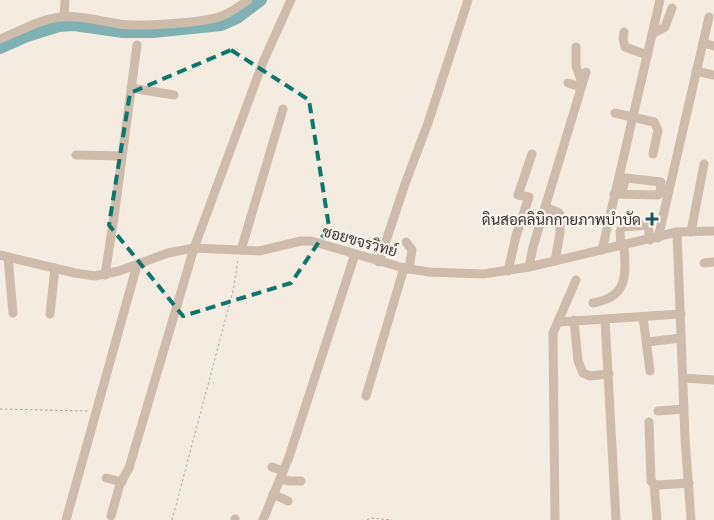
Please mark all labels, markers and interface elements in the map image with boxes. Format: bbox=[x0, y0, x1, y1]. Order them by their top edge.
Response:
place label: ดินสอคลินิกกายภาพบำบัด bbox=[482, 208, 641, 231]
marker: ดินสอคลินิกกายภาพบำบัด bbox=[645, 212, 659, 226]
street label: ซอยขจรวิทย์ bbox=[320, 219, 400, 263]

